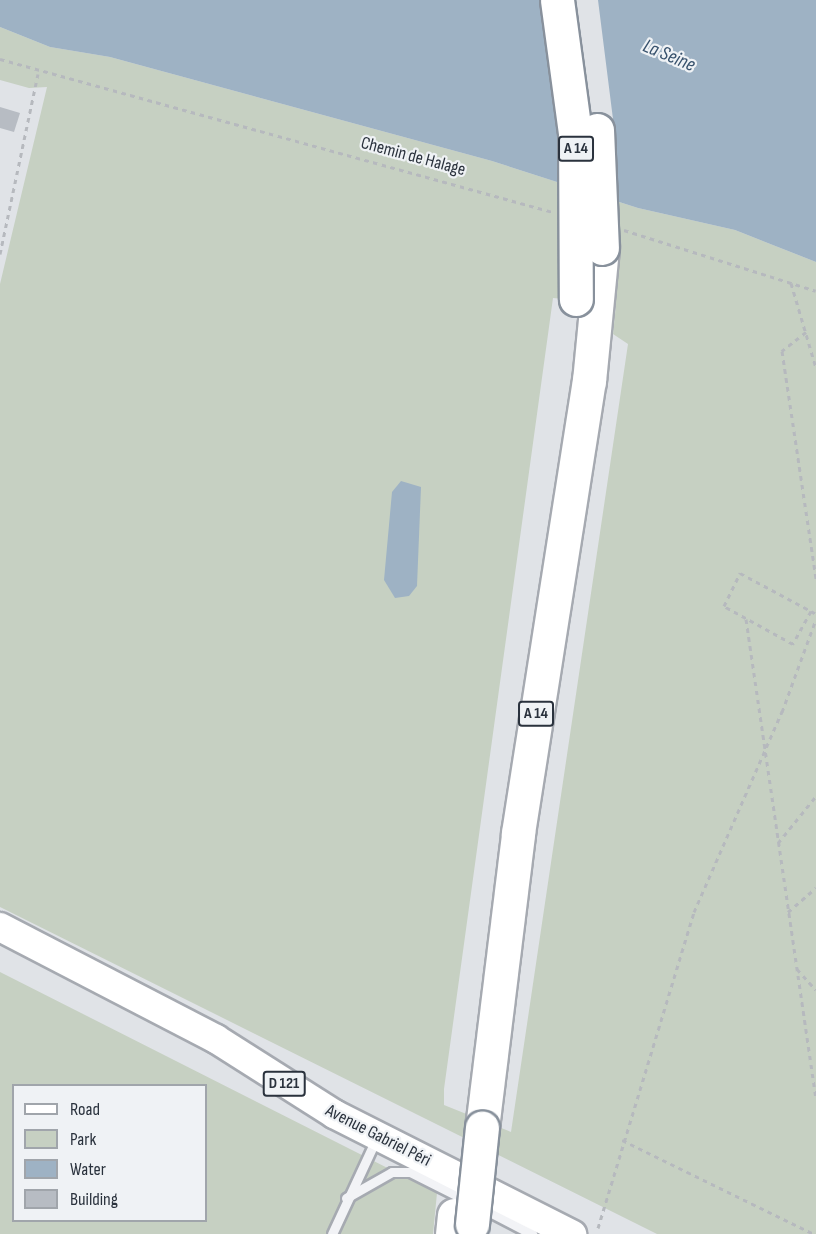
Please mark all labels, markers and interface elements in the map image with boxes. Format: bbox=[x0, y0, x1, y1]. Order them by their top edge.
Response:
water label: La Seine bbox=[639, 34, 699, 78]
street label: Chemin de Halage bbox=[358, 133, 468, 181]
road number: A 14 bbox=[558, 136, 594, 162]
road number: A 14 bbox=[518, 701, 554, 727]
road number: D 121 bbox=[262, 1071, 306, 1097]
legend bbox=[12, 1084, 207, 1222]
text: Road bbox=[70, 1099, 100, 1120]
street label: Avenue Gabriel Péri bbox=[322, 1100, 434, 1172]
text: Park bbox=[70, 1129, 96, 1150]
text: Water bbox=[70, 1159, 106, 1180]
text: Building bbox=[70, 1189, 118, 1210]

